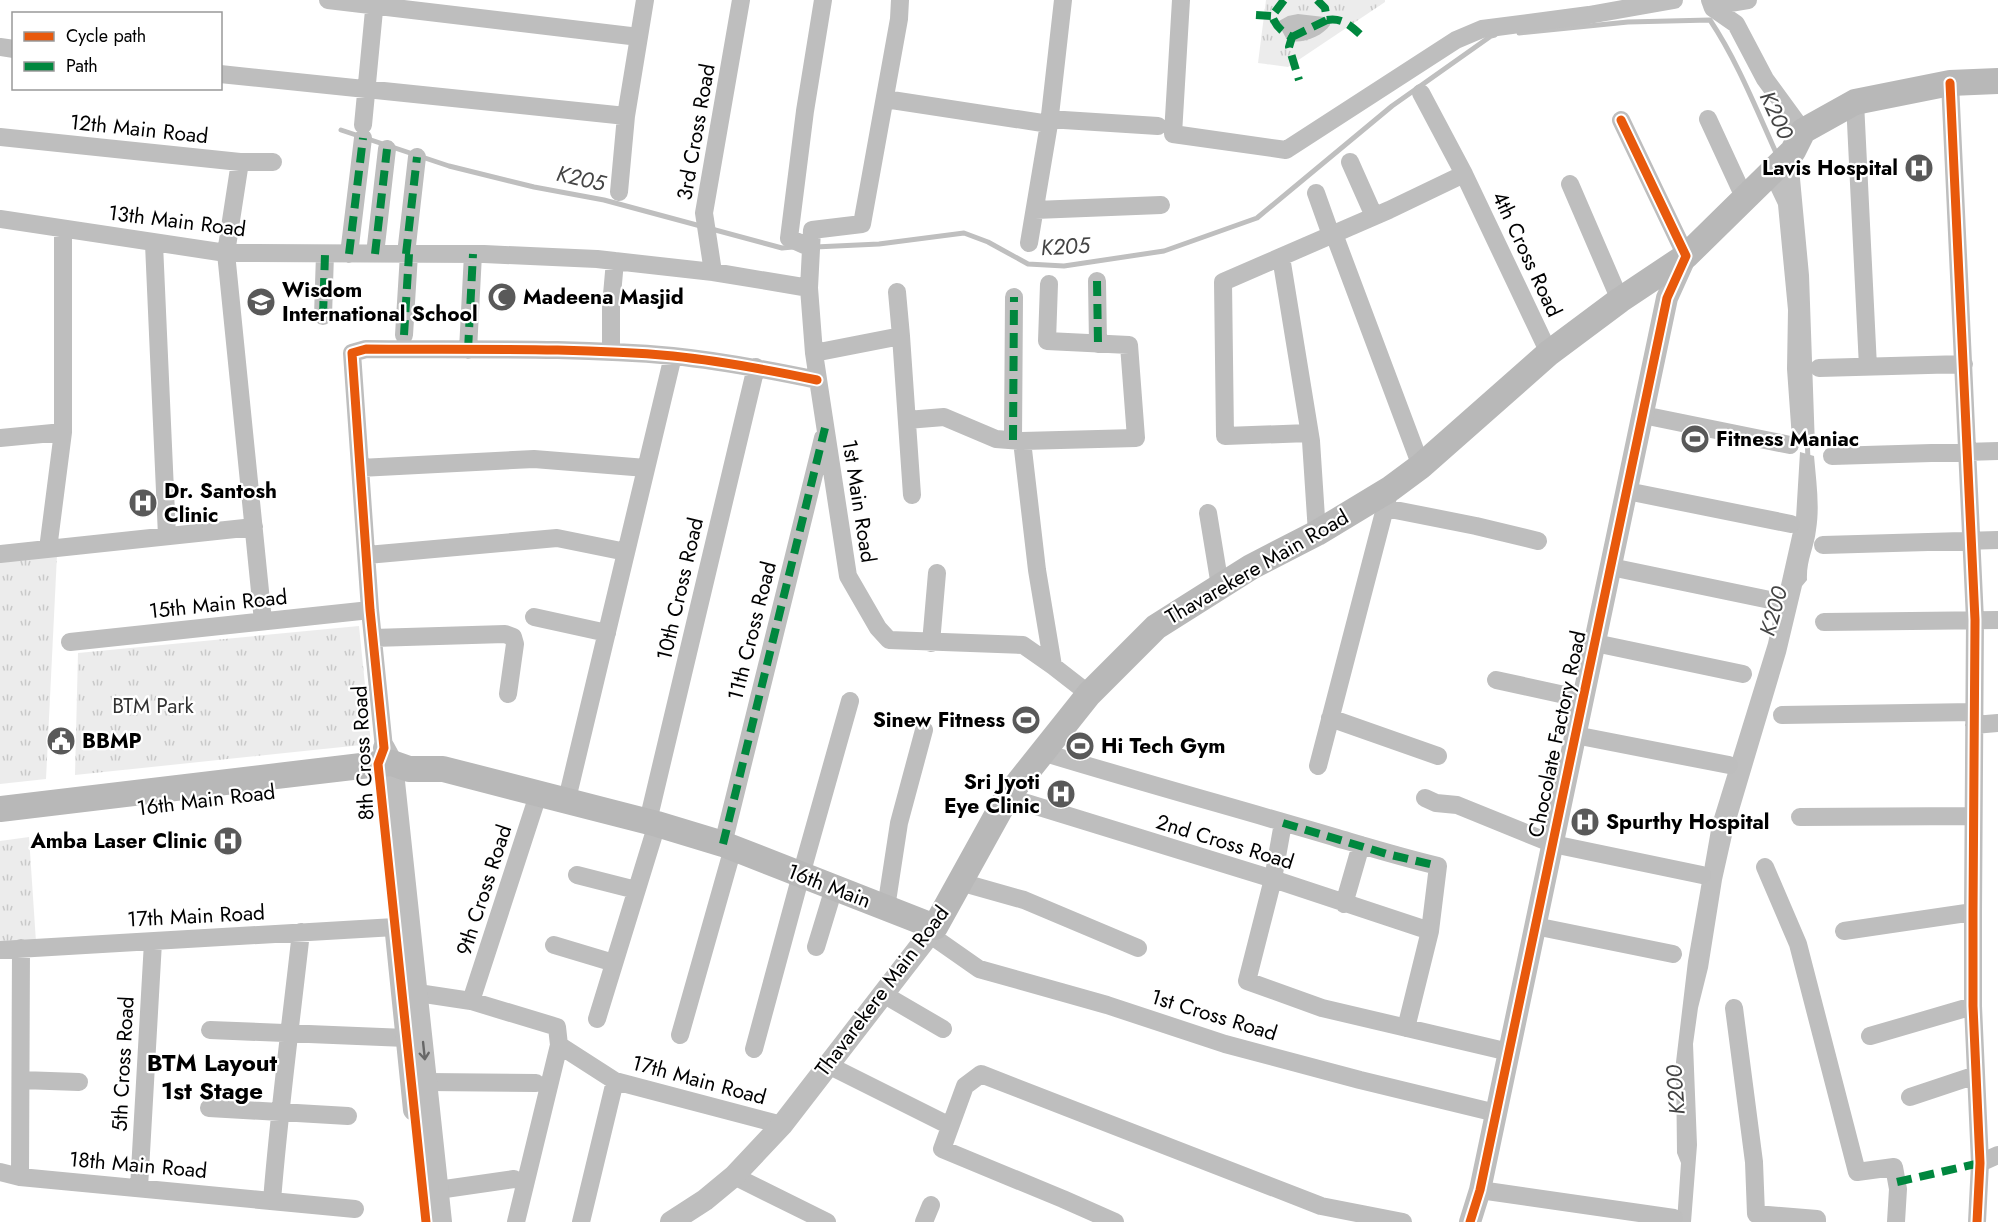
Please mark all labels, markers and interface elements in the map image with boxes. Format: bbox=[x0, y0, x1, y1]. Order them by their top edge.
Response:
legend bbox=[12, 12, 222, 90]
text: Cycle path bbox=[66, 23, 146, 49]
text: Path bbox=[66, 53, 98, 79]
street label: 3rd Cross Road bbox=[669, 61, 723, 203]
water label: K200 bbox=[1752, 86, 1802, 145]
street label: 12th Main Road bbox=[68, 107, 210, 151]
hospital icon: Lavis Hospital bbox=[1903, 152, 1935, 184]
place label: Lavis Hospital bbox=[1762, 153, 1898, 183]
water label: K205 bbox=[554, 157, 610, 200]
street label: 4th Cross Road bbox=[1485, 186, 1569, 322]
street label: 13th Main Road bbox=[106, 198, 248, 244]
water label: K205 bbox=[1040, 229, 1092, 263]
place label: Wisdom International School bbox=[282, 275, 478, 329]
mosque icon: Madeena Masjid bbox=[486, 281, 518, 313]
place label: Madeena Masjid bbox=[523, 282, 684, 312]
school or university icon: Wisdom International School bbox=[245, 286, 277, 318]
sports icon: Fitness Maniac bbox=[1679, 423, 1711, 455]
place label: Fitness Maniac bbox=[1716, 424, 1859, 454]
street label: 1st Main Road bbox=[834, 437, 884, 565]
place label: Dr. Santosh Clinic bbox=[164, 476, 277, 530]
hospital icon: Dr. Santosh Clinic bbox=[127, 487, 159, 519]
street label: Thavarekere Main Road bbox=[1160, 502, 1354, 632]
street label: 10th Cross Road bbox=[649, 515, 711, 663]
street label: 11th Cross Road bbox=[720, 558, 784, 704]
street label: 15th Main Road bbox=[147, 582, 289, 626]
water label: K200 bbox=[1751, 582, 1795, 639]
street label: Chocolate Factory Road bbox=[1520, 628, 1594, 840]
street label: 8th Cross Road bbox=[344, 685, 382, 821]
park label: BTM Park bbox=[112, 691, 195, 721]
sports icon: Sinew Fitness bbox=[1010, 704, 1042, 736]
place label: Sinew Fitness bbox=[873, 705, 1005, 735]
public building icon: BBMP bbox=[45, 725, 77, 757]
place label: BBMP bbox=[82, 726, 142, 756]
sports icon: Hi Tech Gym bbox=[1064, 730, 1096, 762]
place label: Hi Tech Gym bbox=[1101, 731, 1226, 761]
place label: Sri Jyoti Eye Clinic bbox=[944, 767, 1040, 821]
street label: 16th Main Road bbox=[135, 777, 277, 823]
hospital icon: Sri Jyoti Eye Clinic bbox=[1045, 778, 1077, 810]
hospital icon: Spurthy Hospital bbox=[1569, 806, 1601, 838]
street label: 2nd Cross Road bbox=[1152, 807, 1298, 877]
place label: Spurthy Hospital bbox=[1606, 807, 1769, 837]
street label: 9th Cross Road bbox=[449, 821, 519, 959]
hospital icon: Amba Laser Clinic bbox=[212, 825, 244, 857]
place label: Amba Laser Clinic bbox=[29, 826, 207, 856]
street label: 16th Main bbox=[783, 856, 875, 916]
street label: 17th Main Road bbox=[126, 897, 266, 935]
street label: Thavarekere Main Road bbox=[808, 899, 956, 1083]
street label: 1st Cross Road bbox=[1147, 982, 1281, 1048]
street label: 5th Cross Road bbox=[104, 996, 142, 1132]
one-way arrow bbox=[419, 1041, 430, 1060]
district label: BTM Layout 1st Stage bbox=[147, 1045, 278, 1108]
street label: 17th Main Road bbox=[628, 1048, 770, 1112]
water label: K200 bbox=[1657, 1064, 1693, 1116]
street label: 18th Main Road bbox=[68, 1144, 208, 1186]

